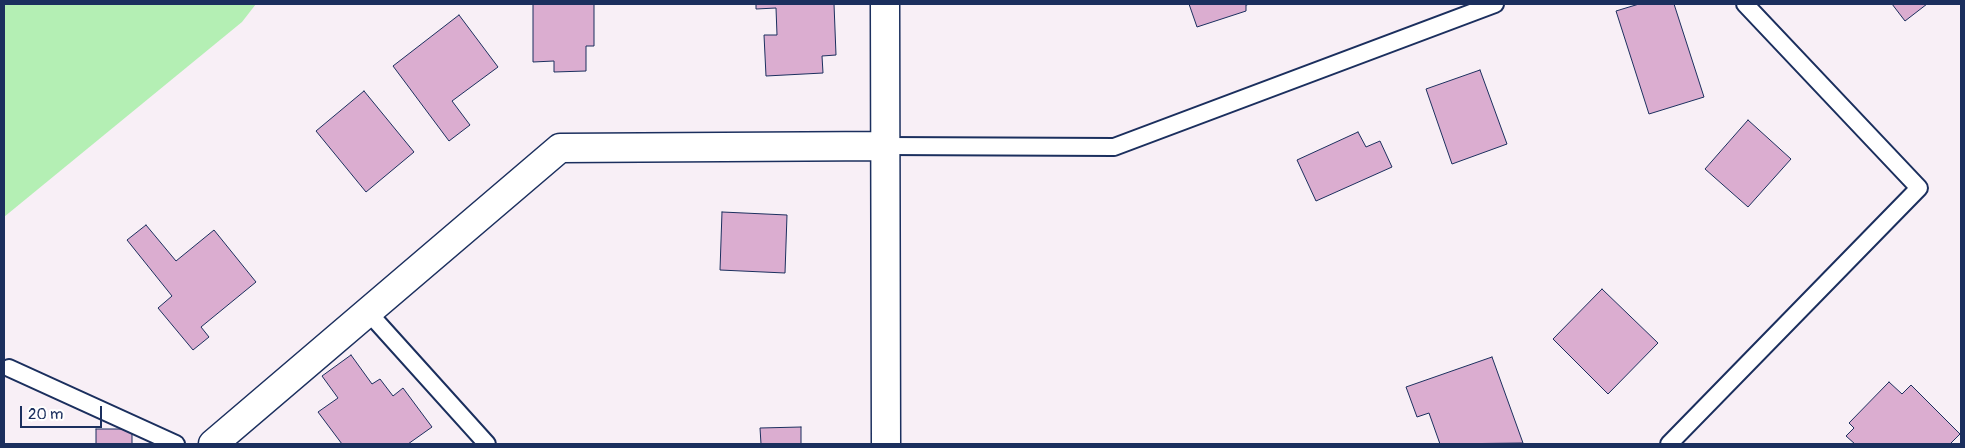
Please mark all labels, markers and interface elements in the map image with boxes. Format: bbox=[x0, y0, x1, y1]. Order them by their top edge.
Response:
scale bar bbox=[22, 396, 105, 428]
text: 20 m bbox=[28, 405, 63, 424]

